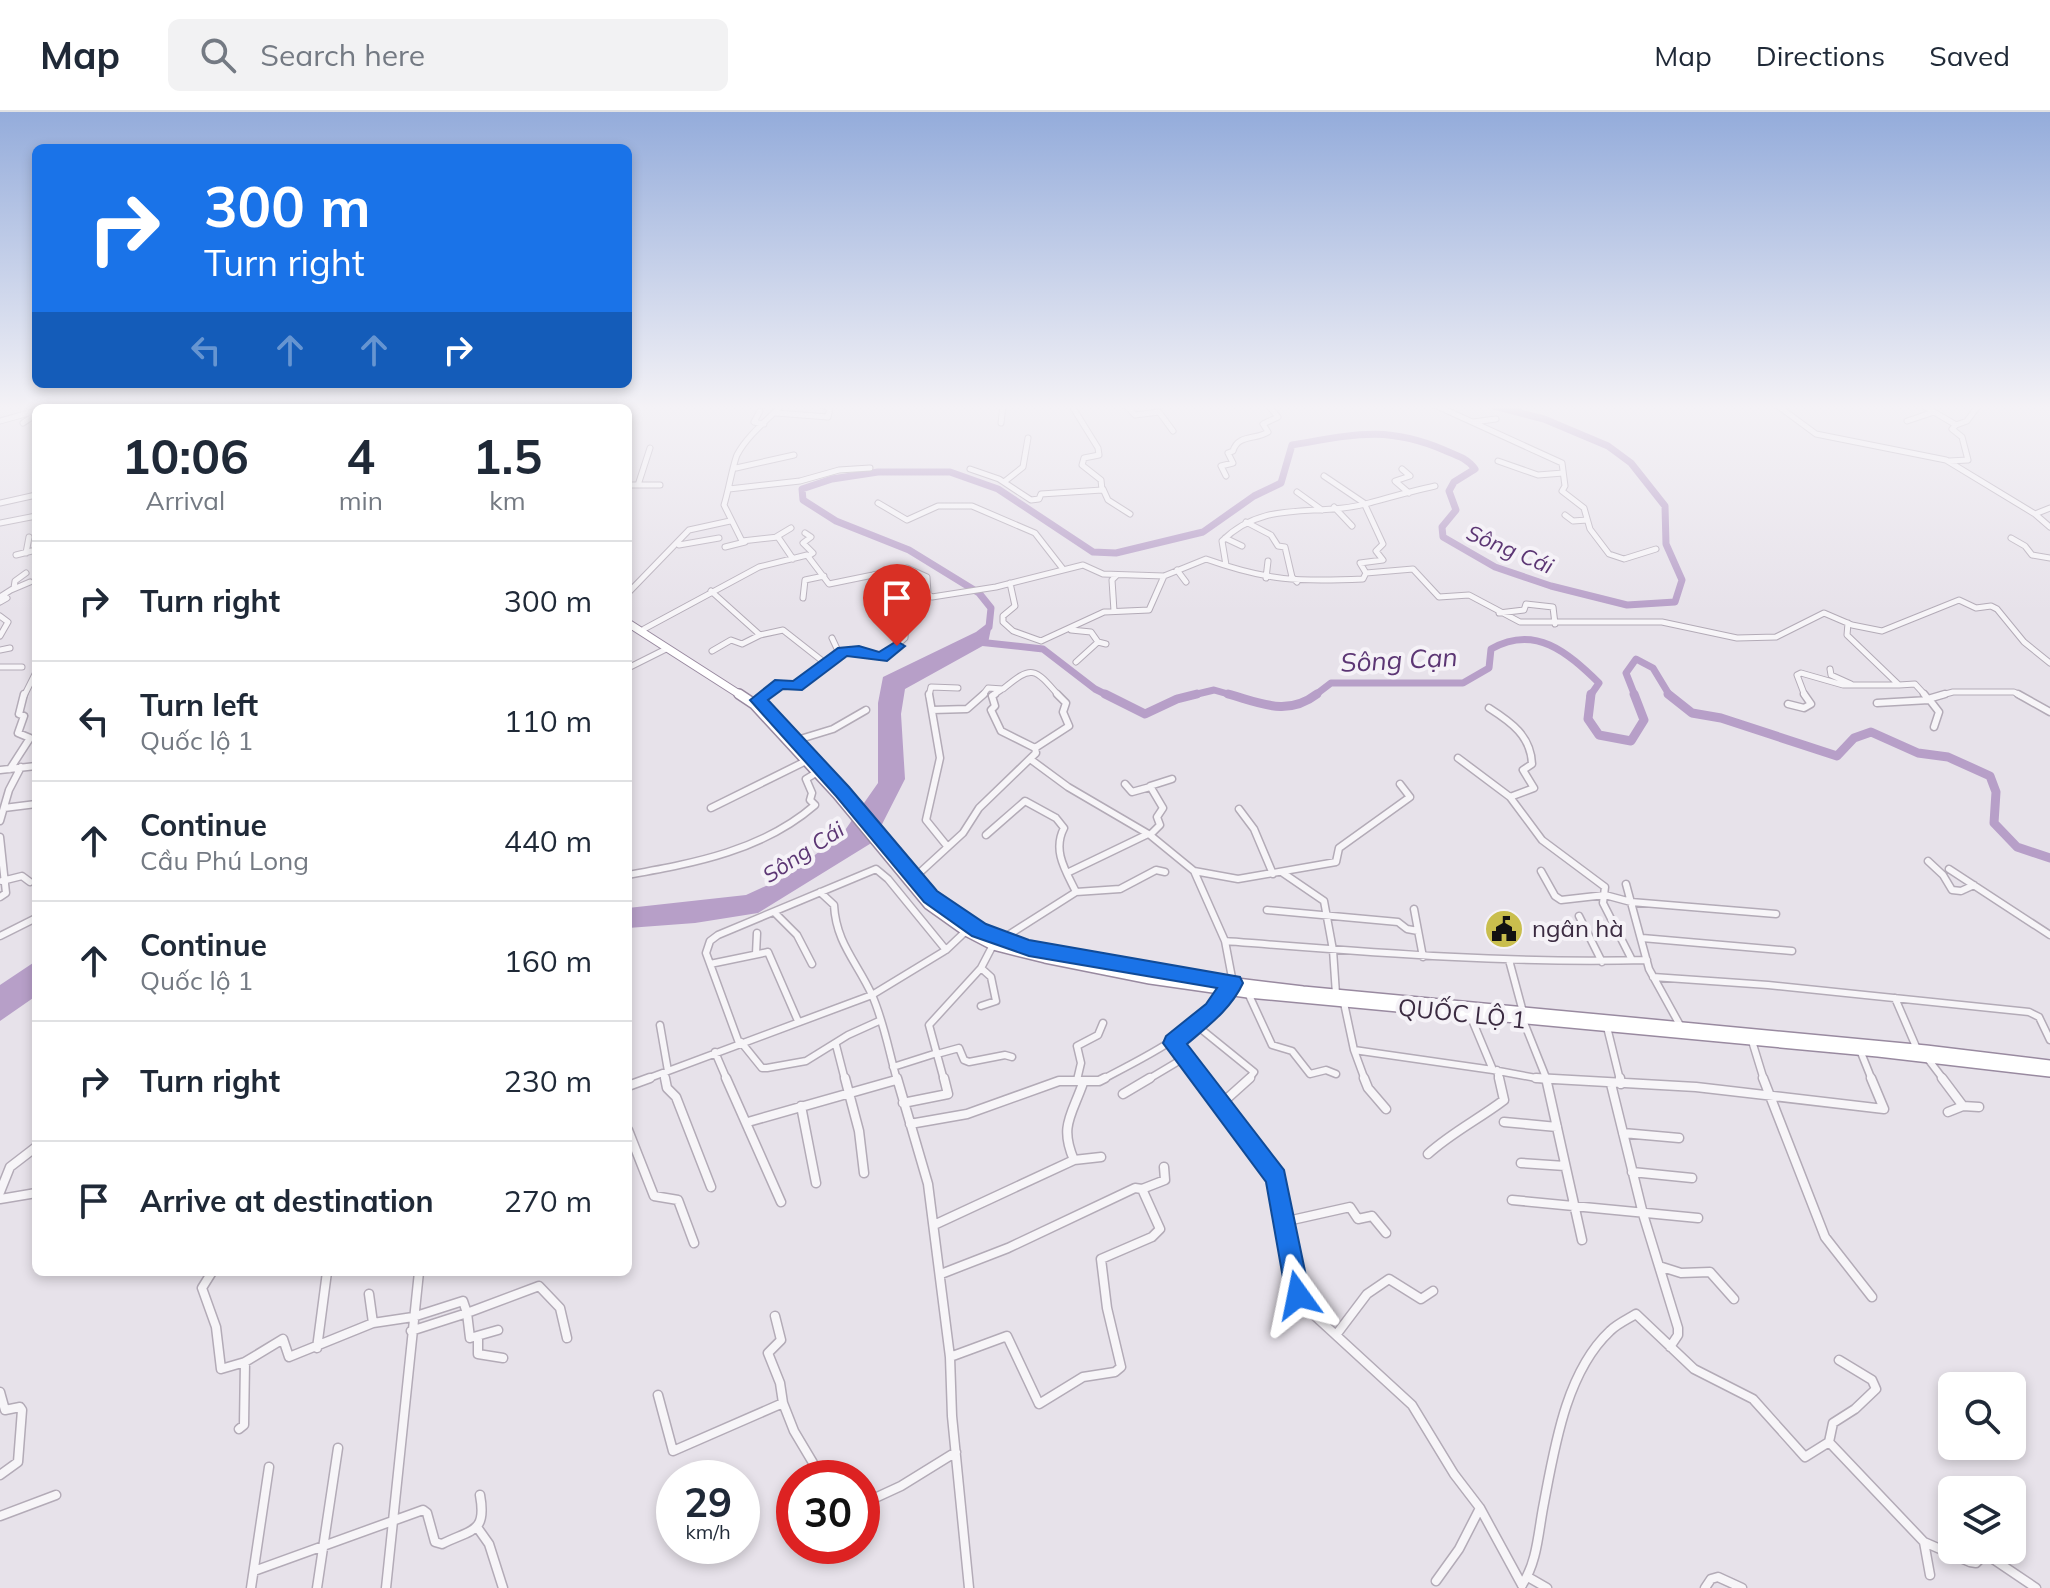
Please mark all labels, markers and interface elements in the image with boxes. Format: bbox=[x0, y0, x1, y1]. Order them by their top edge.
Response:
search box bbox=[168, 19, 728, 91]
text: Map bbox=[40, 31, 120, 79]
icon: search bbox=[196, 33, 240, 77]
text: Search here bbox=[260, 36, 425, 74]
text: Map bbox=[1654, 38, 1712, 73]
text: Directions bbox=[1756, 38, 1885, 73]
text: Saved bbox=[1929, 38, 2010, 73]
text: 300 m bbox=[204, 171, 371, 241]
icon: right bbox=[72, 176, 176, 280]
text: Turn right bbox=[204, 240, 365, 285]
icon: left bbox=[184, 328, 228, 372]
icon: ahead bbox=[268, 328, 312, 372]
icon: ahead bbox=[352, 328, 396, 372]
icon: right bbox=[436, 328, 480, 372]
text: 10:06 bbox=[122, 426, 249, 486]
text: 4 bbox=[346, 426, 375, 486]
text: 1.5 bbox=[473, 426, 542, 486]
text: Arrival bbox=[146, 484, 225, 517]
text: min bbox=[339, 484, 383, 517]
text: km bbox=[489, 484, 526, 517]
water label: Sông Cái bbox=[1462, 518, 1558, 580]
pin bbox=[863, 564, 931, 646]
icon: arrive bbox=[875, 576, 919, 620]
icon: right bbox=[72, 579, 116, 623]
text: Turn right bbox=[140, 582, 280, 620]
text: 300 m bbox=[504, 582, 592, 620]
water label: Sông Cạn bbox=[1340, 640, 1458, 679]
text: Turn left bbox=[140, 686, 258, 724]
icon: left bbox=[72, 699, 116, 743]
text: 110 m bbox=[504, 702, 592, 740]
text: Quốc lộ 1 bbox=[140, 724, 253, 757]
text: Continue bbox=[140, 806, 267, 844]
water label: Sông Cái bbox=[757, 815, 850, 889]
icon: ahead bbox=[72, 819, 116, 863]
text: 440 m bbox=[504, 822, 592, 860]
text: Cầu Phú Long bbox=[140, 844, 309, 877]
public building icon: ngân hà bbox=[1483, 908, 1525, 950]
place label: ngân hà bbox=[1532, 913, 1624, 943]
text: Continue bbox=[140, 926, 267, 964]
icon: ahead bbox=[72, 939, 116, 983]
text: 160 m bbox=[504, 942, 592, 980]
text: Quốc lộ 1 bbox=[140, 964, 253, 997]
street label: QUỐC LỘ 1 bbox=[1397, 991, 1528, 1035]
icon: right bbox=[72, 1059, 116, 1103]
text: Turn right bbox=[140, 1062, 280, 1100]
text: 230 m bbox=[504, 1062, 592, 1100]
icon: arrive bbox=[72, 1179, 116, 1223]
text: Arrive at destination bbox=[140, 1182, 434, 1220]
text: 270 m bbox=[504, 1182, 592, 1220]
position arrow bbox=[1256, 1253, 1340, 1337]
map controls bbox=[1938, 1372, 2026, 1564]
button: search bbox=[1938, 1372, 2026, 1460]
speed limit sign: 30 bbox=[776, 1460, 880, 1564]
button: layers bbox=[1938, 1476, 2026, 1564]
text: 29 bbox=[684, 1477, 732, 1527]
text: km/h bbox=[685, 1519, 731, 1544]

